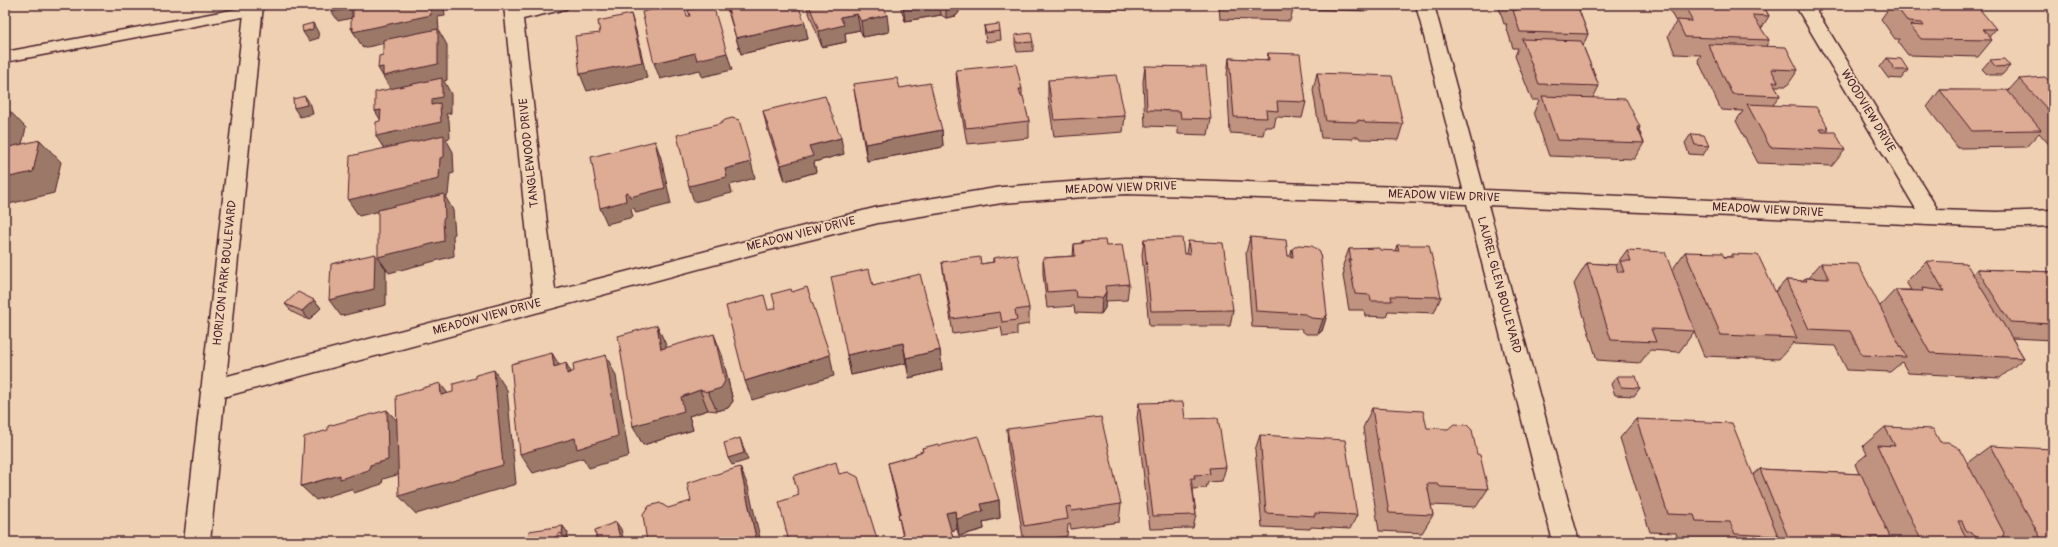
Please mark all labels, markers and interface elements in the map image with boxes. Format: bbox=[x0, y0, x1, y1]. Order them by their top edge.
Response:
street label: WOODVIEW DRIVE bbox=[1837, 67, 1899, 155]
street label: TANGLEWOOD DRIVE bbox=[516, 97, 542, 209]
street label: MEADOW VIEW DRIVE bbox=[1065, 179, 1177, 197]
street label: MEADOW VIEW DRIVE bbox=[1388, 187, 1500, 205]
street label: HORIZON PARK BOULEVARD bbox=[210, 199, 240, 346]
street label: MEADOW VIEW DRIVE bbox=[1712, 200, 1824, 220]
street label: MEADOW VIEW DRIVE bbox=[745, 213, 857, 255]
street label: LAUREL GLEN BOULEVARD bbox=[1474, 215, 1525, 355]
street label: MEADOW VIEW DRIVE bbox=[431, 295, 543, 339]

